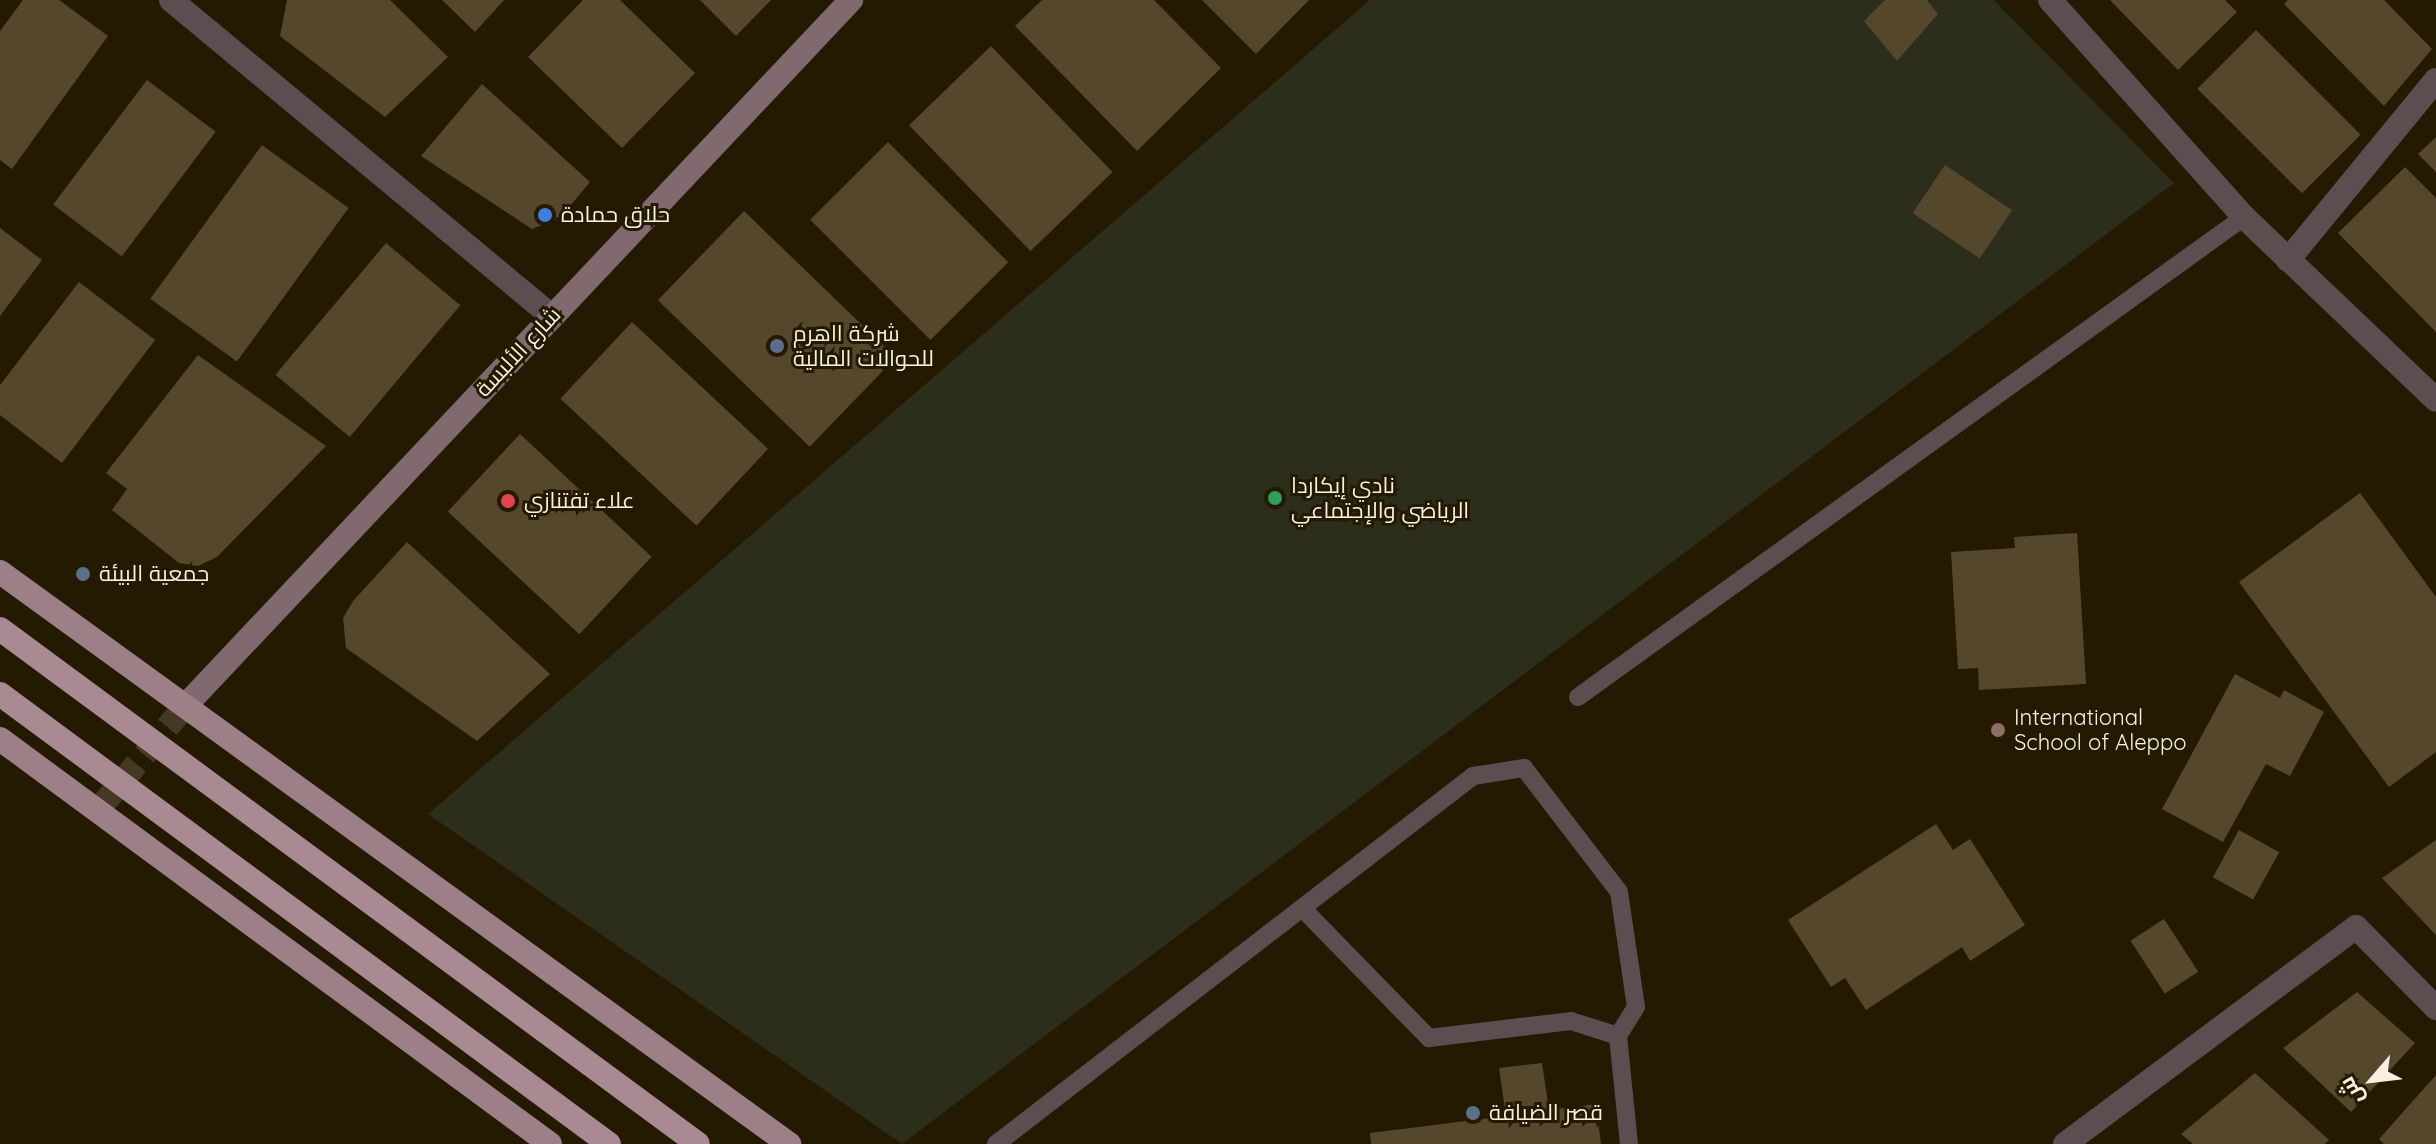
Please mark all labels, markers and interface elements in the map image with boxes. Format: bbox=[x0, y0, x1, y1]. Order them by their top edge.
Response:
place label: حلاق حمادة bbox=[561, 202, 670, 228]
marker: حلاق حمادة bbox=[536, 206, 554, 224]
street label: شارع الألبسة bbox=[470, 302, 566, 402]
place label: شركة ااهرم للحوالات المالية bbox=[793, 320, 934, 372]
marker: شركة ااهرم للحوالات المالية bbox=[768, 337, 786, 355]
place label: نادي إيكاردا الرياضي والإجتماعي bbox=[1291, 472, 1469, 524]
place label: علاء تفتنازي bbox=[524, 488, 635, 514]
marker: نادي إيكاردا الرياضي والإجتماعي bbox=[1266, 489, 1284, 507]
marker: علاء تفتنازي bbox=[499, 492, 517, 510]
place label: جمعية البيئة bbox=[99, 561, 209, 587]
marker: جمعية البيئة bbox=[74, 565, 92, 583]
place label: International School of Aleppo bbox=[2014, 704, 2187, 756]
marker: International School of Aleppo bbox=[1989, 721, 2007, 739]
north arrow bbox=[2332, 1040, 2412, 1120]
text: ش bbox=[2332, 1072, 2370, 1110]
place label: قصر الضيافة bbox=[1489, 1100, 1603, 1126]
marker: قصر الضيافة bbox=[1464, 1104, 1482, 1122]

